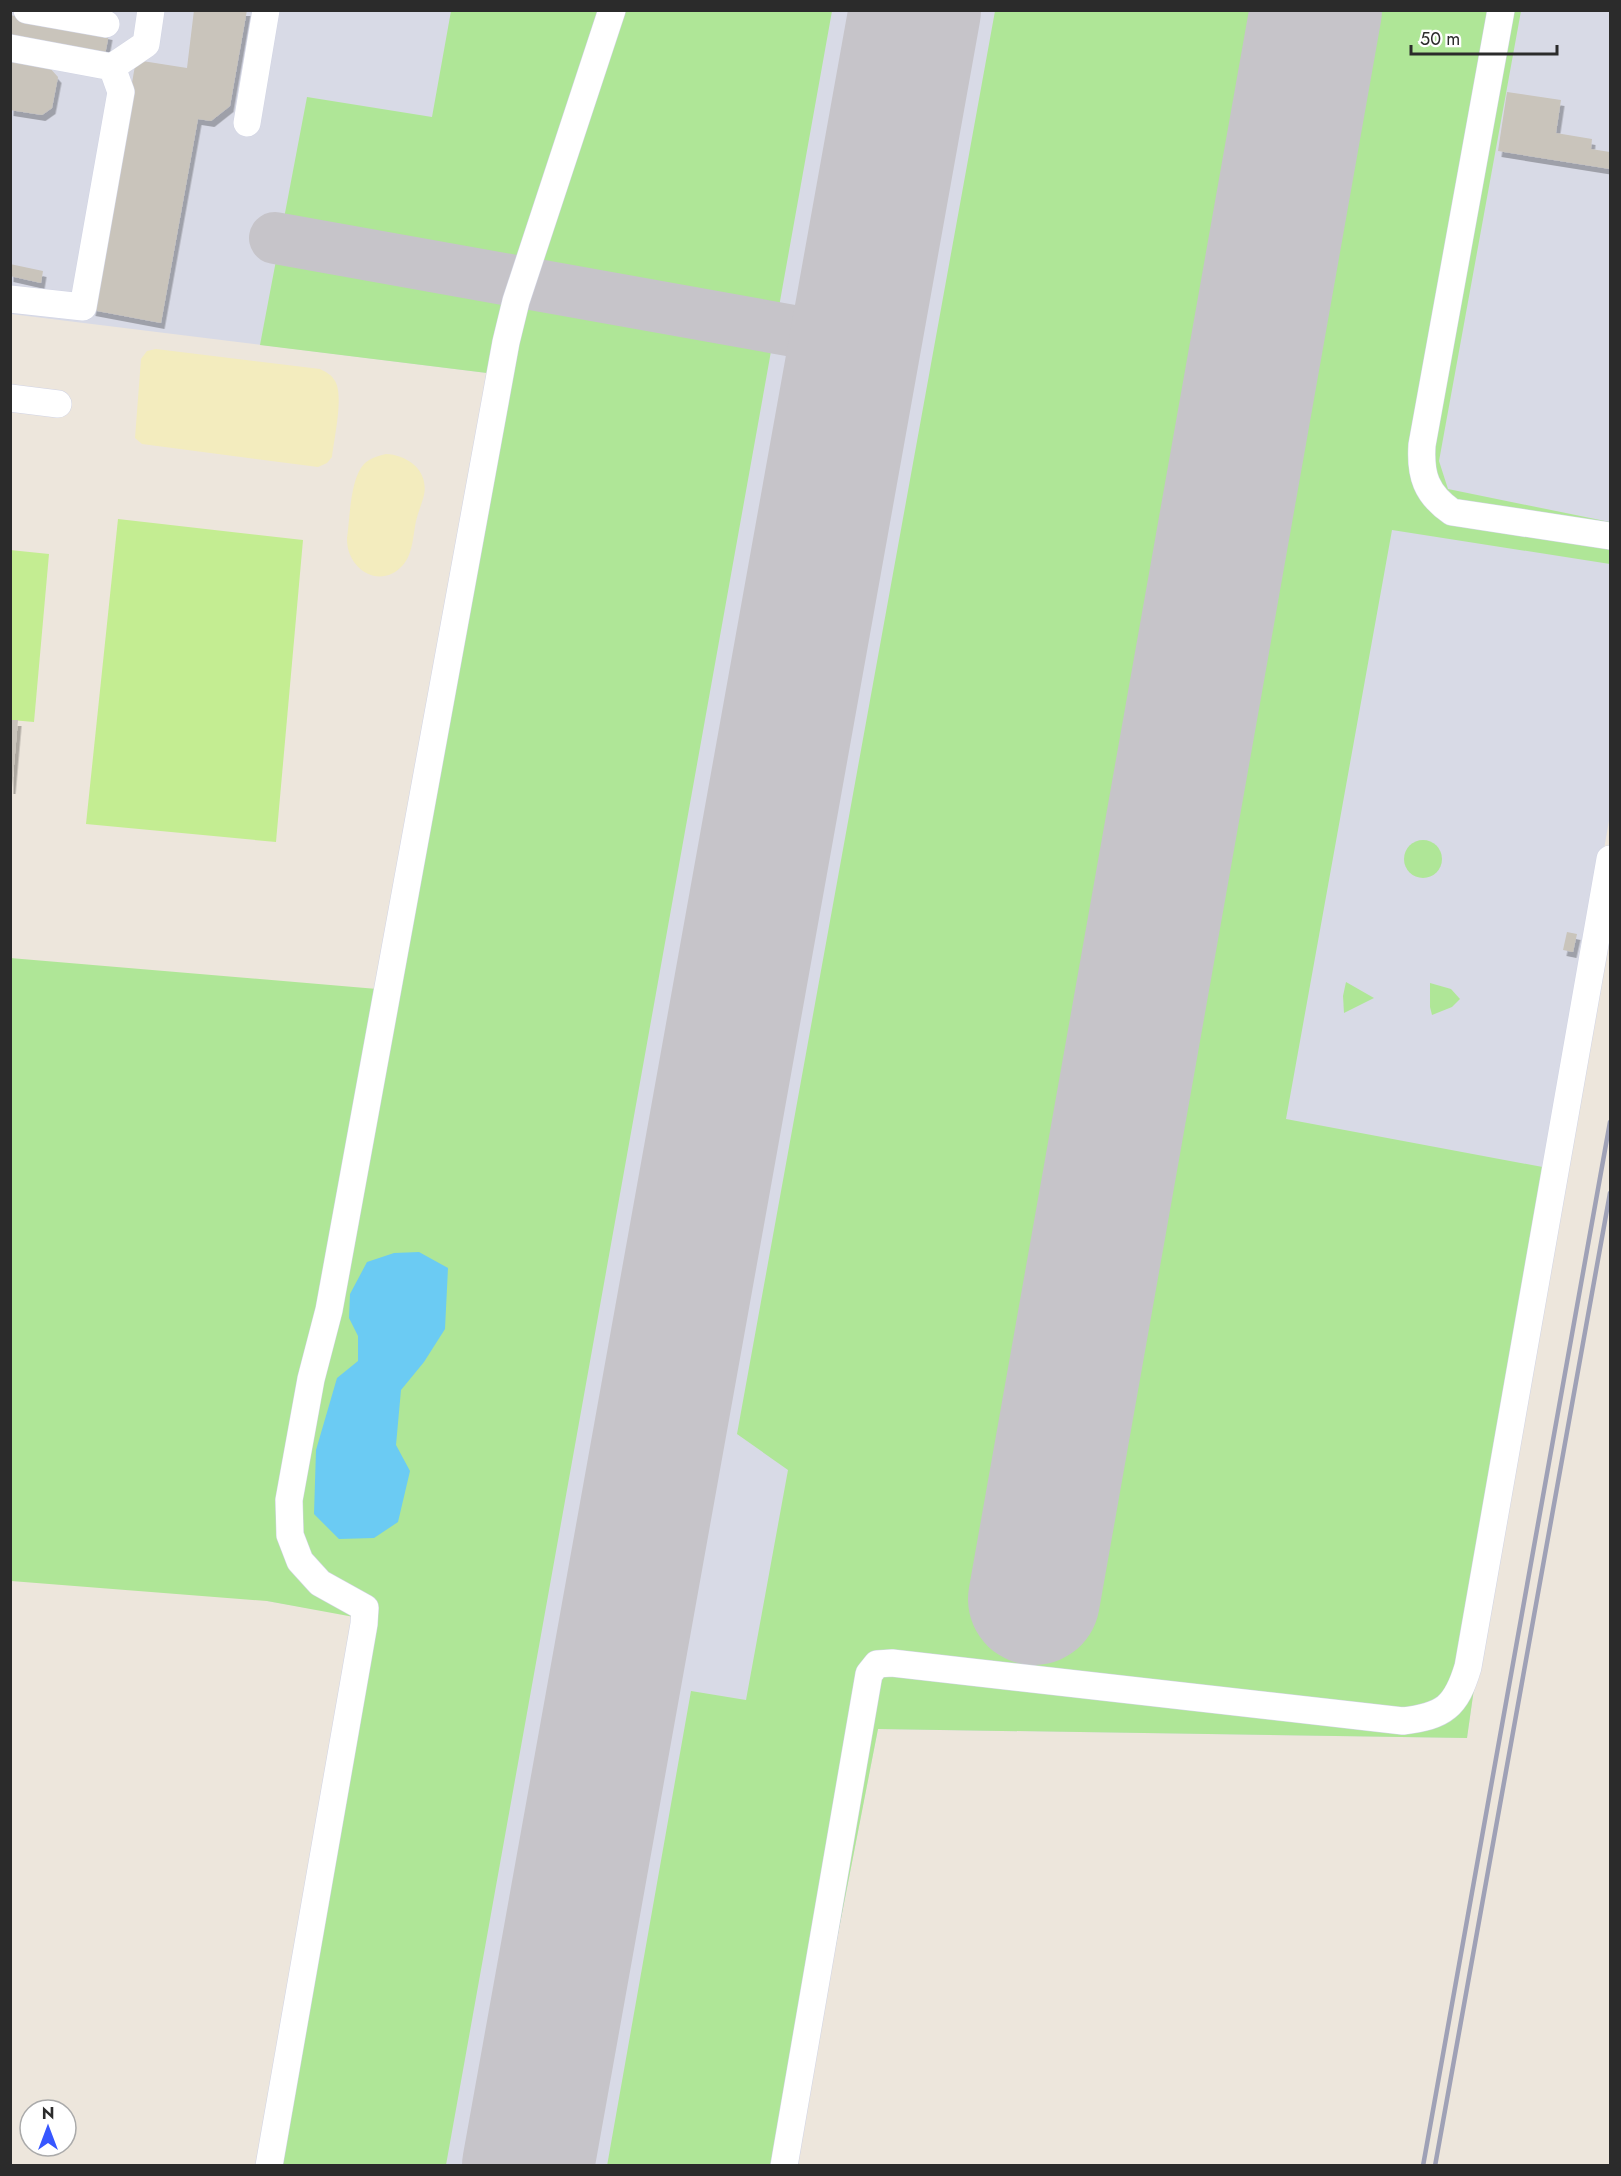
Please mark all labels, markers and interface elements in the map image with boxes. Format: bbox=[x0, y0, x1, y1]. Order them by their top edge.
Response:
scale bar bbox=[1411, 18, 1556, 56]
text: 50 m bbox=[1420, 26, 1460, 52]
north arrow bbox=[18, 2098, 78, 2158]
text: N bbox=[42, 2102, 54, 2125]

